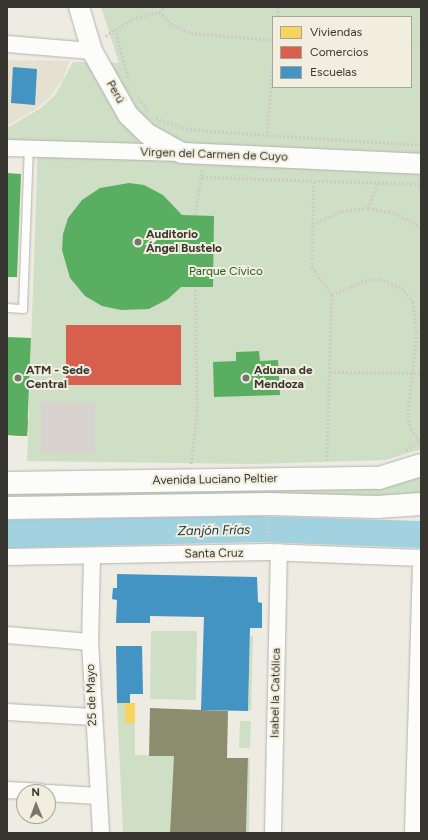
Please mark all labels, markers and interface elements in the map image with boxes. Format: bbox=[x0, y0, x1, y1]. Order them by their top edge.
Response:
legend bbox=[272, 16, 412, 88]
text: Viviendas bbox=[310, 25, 362, 39]
text: Comercios bbox=[310, 45, 368, 59]
text: Escuelas bbox=[310, 65, 357, 79]
street label: Perú bbox=[103, 78, 127, 106]
street label: Virgen del Carmen de Cuyo bbox=[140, 145, 288, 165]
place label: Auditorio Ángel Bustelo bbox=[146, 228, 222, 256]
marker: Auditorio Ángel Bustelo bbox=[133, 237, 143, 247]
park label: Parque Cívico bbox=[189, 265, 263, 279]
place label: ATM - Sede Central bbox=[26, 364, 90, 392]
place label: Aduana de Mendoza bbox=[254, 364, 313, 392]
marker: ATM - Sede Central bbox=[13, 373, 23, 383]
marker: Aduana de Mendoza bbox=[241, 373, 251, 383]
street label: Avenida Luciano Peltier bbox=[152, 472, 278, 488]
water label: Zanjón Frías bbox=[178, 523, 250, 539]
street label: Santa Cruz bbox=[184, 546, 244, 562]
street label: Isabel la Católica bbox=[268, 648, 284, 738]
street label: 25 de Mayo bbox=[84, 664, 100, 726]
north arrow bbox=[16, 784, 56, 824]
text: N bbox=[31, 786, 40, 799]

